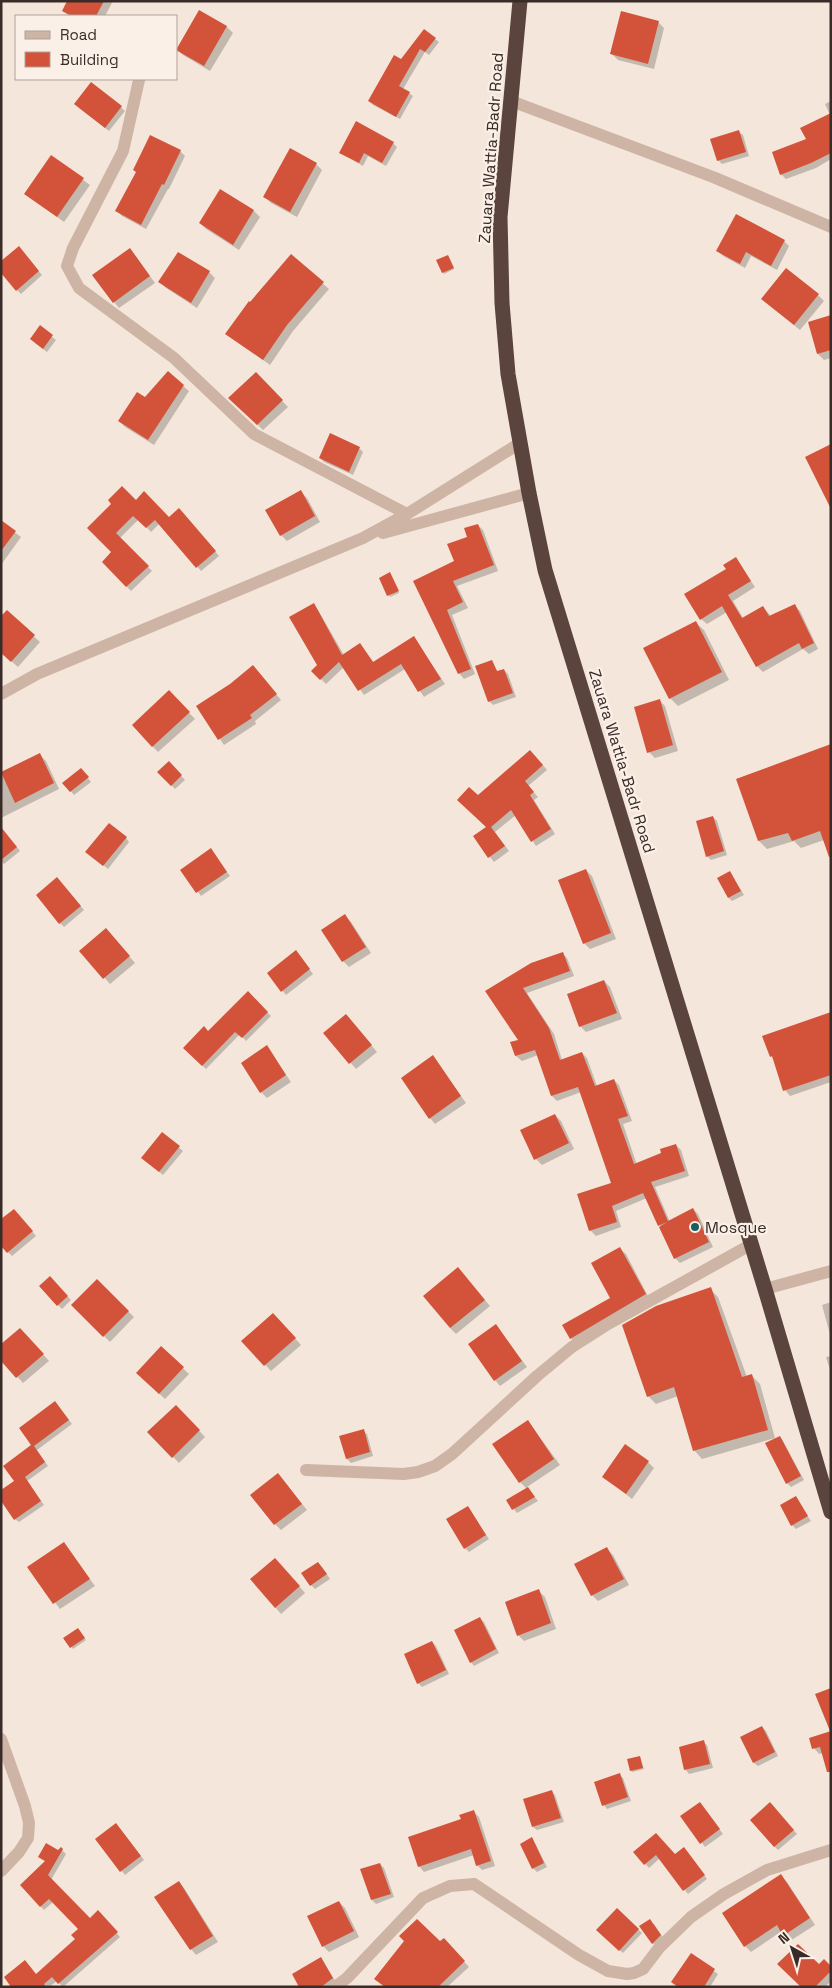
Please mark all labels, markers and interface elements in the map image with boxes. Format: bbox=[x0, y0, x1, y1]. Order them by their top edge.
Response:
legend bbox=[15, 15, 178, 80]
text: Road bbox=[60, 25, 97, 44]
text: Building bbox=[60, 50, 119, 69]
street label: Zauara Wattia-Badr Road bbox=[474, 52, 508, 244]
street label: Zauara Wattia-Badr Road bbox=[584, 666, 660, 856]
place label: Mosque bbox=[705, 1217, 767, 1238]
marker: Mosque bbox=[689, 1221, 701, 1233]
north arrow bbox=[767, 1923, 817, 1973]
text: N bbox=[775, 1928, 793, 1948]

